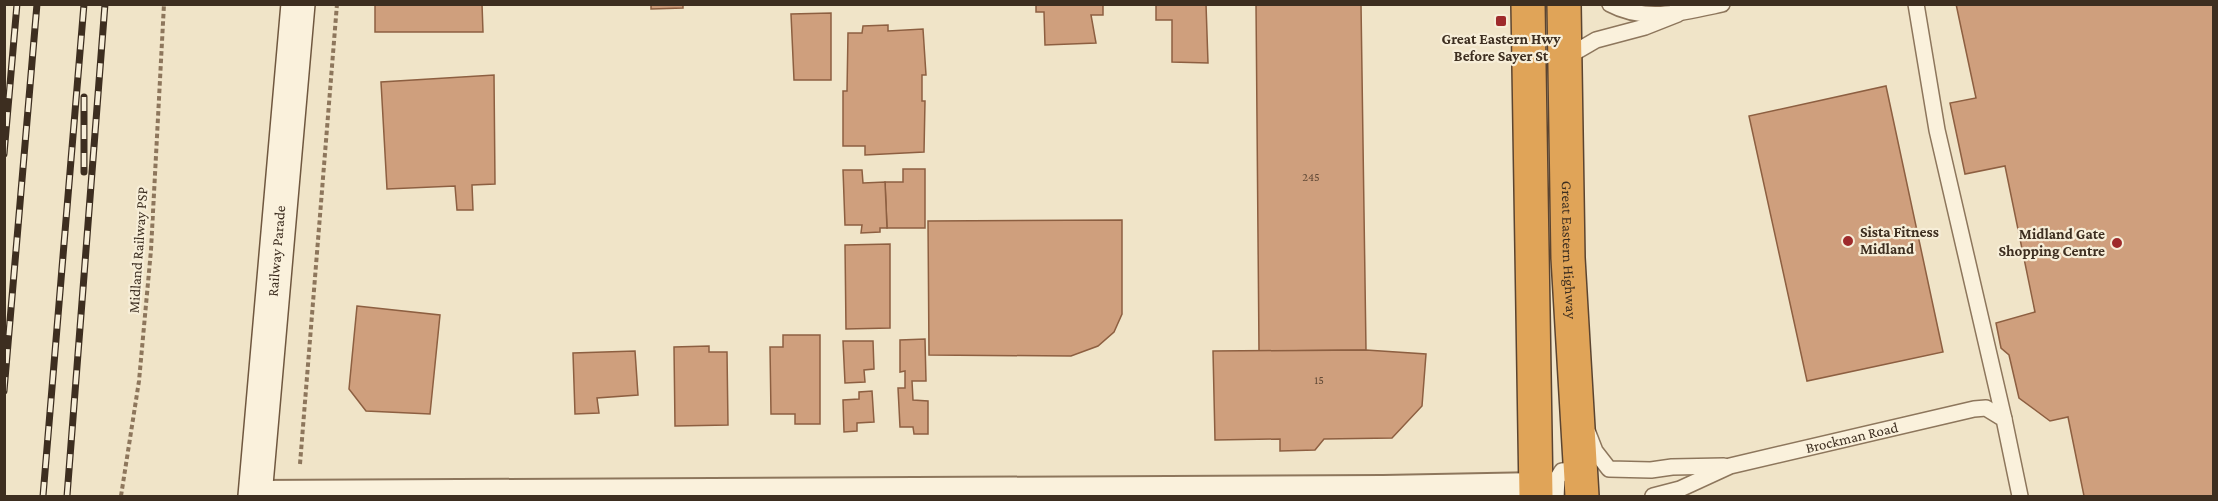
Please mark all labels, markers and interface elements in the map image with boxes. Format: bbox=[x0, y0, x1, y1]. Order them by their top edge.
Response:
marker: Great Eastern Hwy Before Sayer St bbox=[1494, 14, 1508, 28]
place label: Great Eastern Hwy Before Sayer St bbox=[1441, 31, 1561, 64]
house number: 245 bbox=[1302, 170, 1320, 184]
street label: Great Eastern Highway bbox=[1559, 181, 1580, 320]
street label: Midland Railway PSP bbox=[126, 186, 151, 314]
street label: Railway Parade bbox=[264, 204, 288, 297]
place label: Sista Fitness Midland bbox=[1860, 224, 1939, 257]
place label: Midland Gate Shopping Centre bbox=[1999, 226, 2105, 259]
marker: Sista Fitness Midland bbox=[1841, 234, 1855, 248]
marker: Midland Gate Shopping Centre bbox=[2110, 236, 2124, 250]
house number: 15 bbox=[1314, 373, 1324, 387]
street label: Brockman Road bbox=[1804, 419, 1900, 456]

